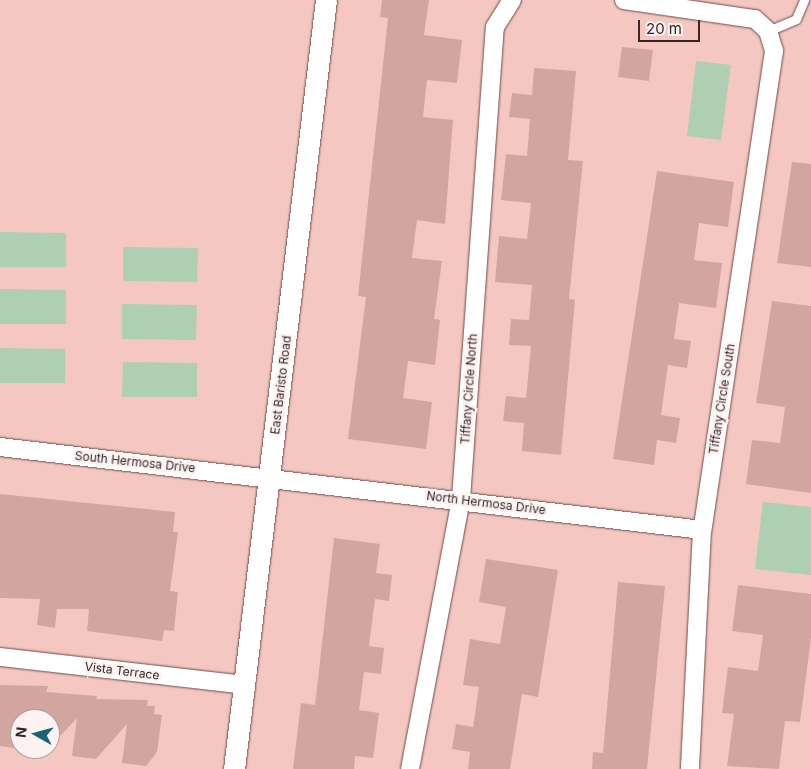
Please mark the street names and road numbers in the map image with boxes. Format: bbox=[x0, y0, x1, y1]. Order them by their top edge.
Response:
street label: Tiffany Circle North bbox=[458, 333, 480, 445]
street label: East Baristo Road bbox=[268, 335, 294, 435]
street label: Tiffany Circle South bbox=[706, 343, 738, 455]
street label: South Hermosa Drive bbox=[74, 449, 196, 475]
street label: North Hermosa Drive bbox=[426, 489, 546, 517]
street label: Vista Terrace bbox=[84, 659, 160, 683]

